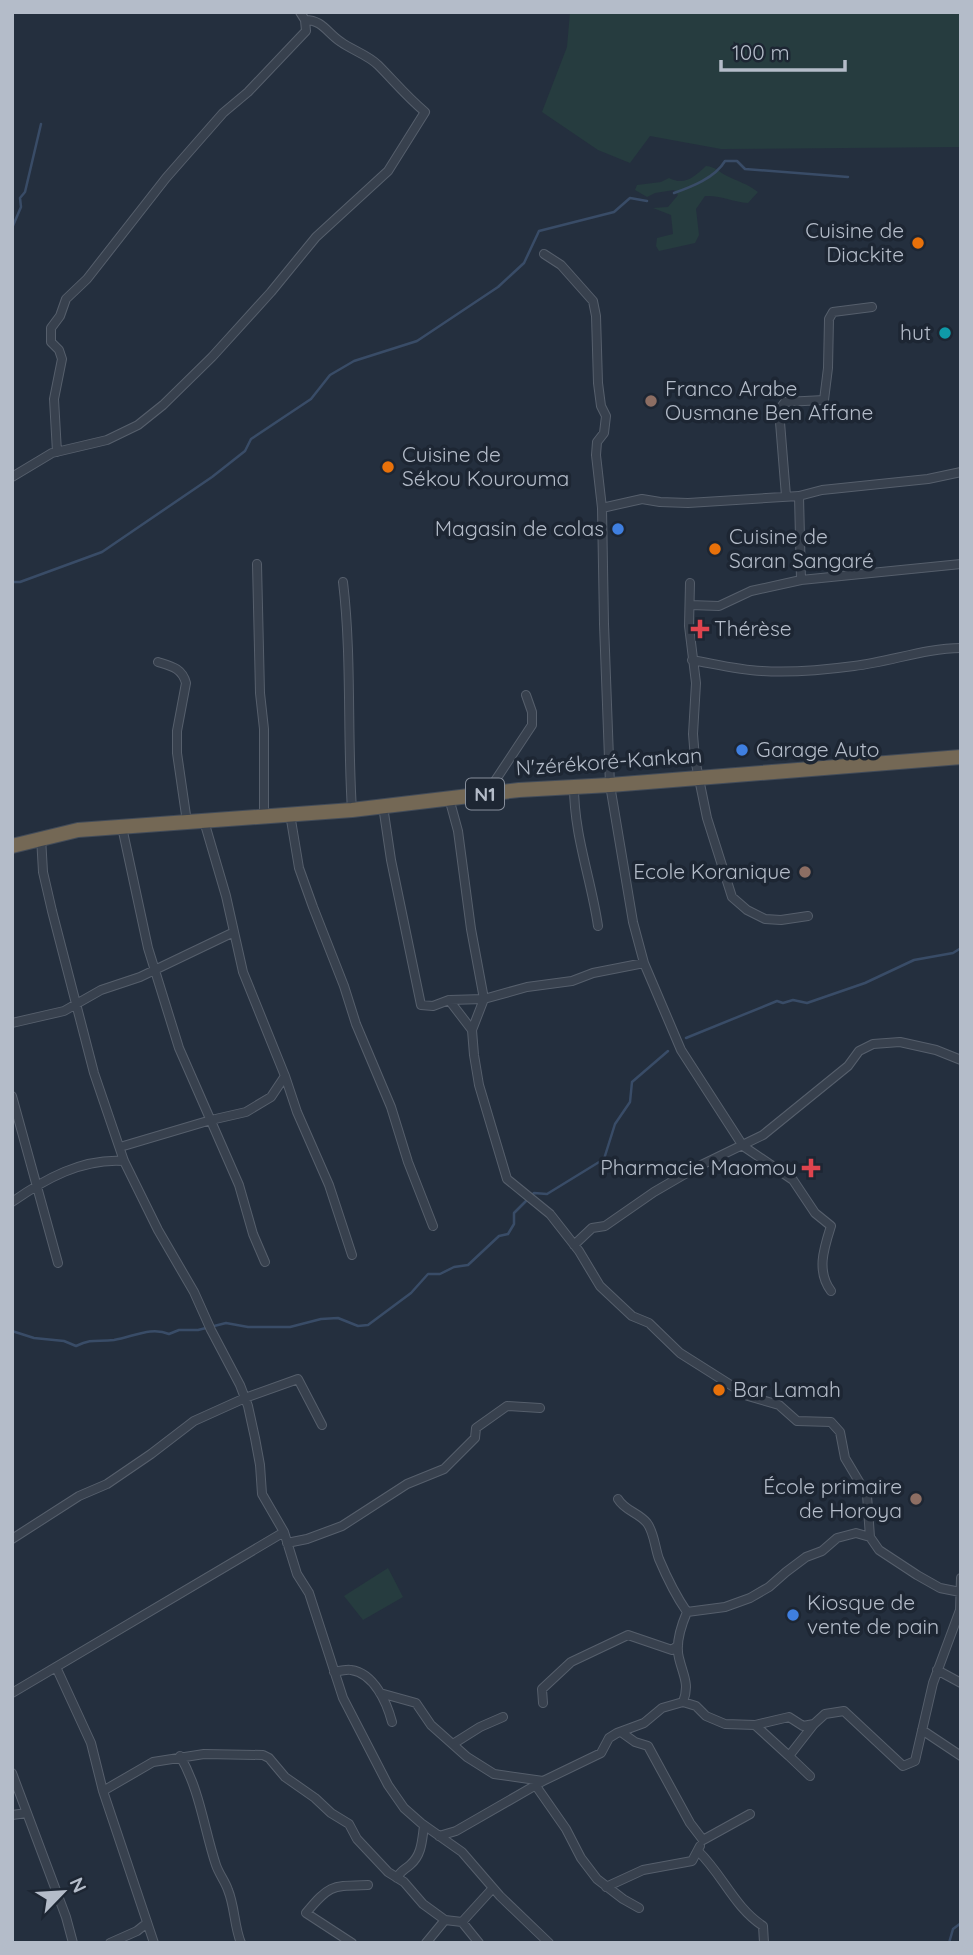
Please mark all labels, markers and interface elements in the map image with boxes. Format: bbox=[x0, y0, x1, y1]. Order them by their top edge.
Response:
scale bar bbox=[721, 28, 845, 72]
text: 100 m bbox=[732, 39, 790, 65]
place label: Cuisine de Diackite bbox=[805, 217, 904, 267]
marker: Cuisine de Diackite bbox=[910, 235, 926, 251]
place label: hut bbox=[900, 319, 931, 345]
marker: hut bbox=[937, 325, 953, 341]
place label: Franco Arabe Ousmane Ben Affane bbox=[665, 375, 873, 425]
marker: Franco Arabe Ousmane Ben Affane bbox=[643, 393, 659, 409]
place label: Cuisine de Sékou Kourouma bbox=[402, 441, 569, 491]
marker: Cuisine de Sékou Kourouma bbox=[380, 459, 396, 475]
place label: Magasin de colas bbox=[435, 515, 604, 541]
marker: Magasin de colas bbox=[610, 521, 626, 537]
place label: Cuisine de Saran Sangaré bbox=[729, 523, 874, 573]
marker: Cuisine de Saran Sangaré bbox=[707, 541, 723, 557]
place label: Thérèse bbox=[714, 615, 792, 641]
marker: Thérèse bbox=[692, 621, 708, 637]
place label: Garage Auto bbox=[756, 736, 879, 762]
street label: N'zérékoré-Kankan bbox=[515, 742, 703, 780]
marker: Garage Auto bbox=[734, 742, 750, 758]
road number: N1 bbox=[466, 778, 504, 810]
place label: Ecole Koranique bbox=[633, 858, 791, 884]
marker: Ecole Koranique bbox=[797, 864, 813, 880]
place label: Pharmacie Maomou bbox=[600, 1154, 797, 1180]
marker: Pharmacie Maomou bbox=[803, 1160, 819, 1176]
place label: Bar Lamah bbox=[733, 1376, 841, 1402]
marker: Bar Lamah bbox=[711, 1382, 727, 1398]
place label: École primaire de Horoya bbox=[763, 1473, 902, 1523]
marker: École primaire de Horoya bbox=[908, 1491, 924, 1507]
place label: Kiosque de vente de pain bbox=[807, 1589, 939, 1639]
marker: Kiosque de vente de pain bbox=[785, 1607, 801, 1623]
north arrow bbox=[28, 1857, 98, 1927]
text: N bbox=[65, 1873, 92, 1896]

